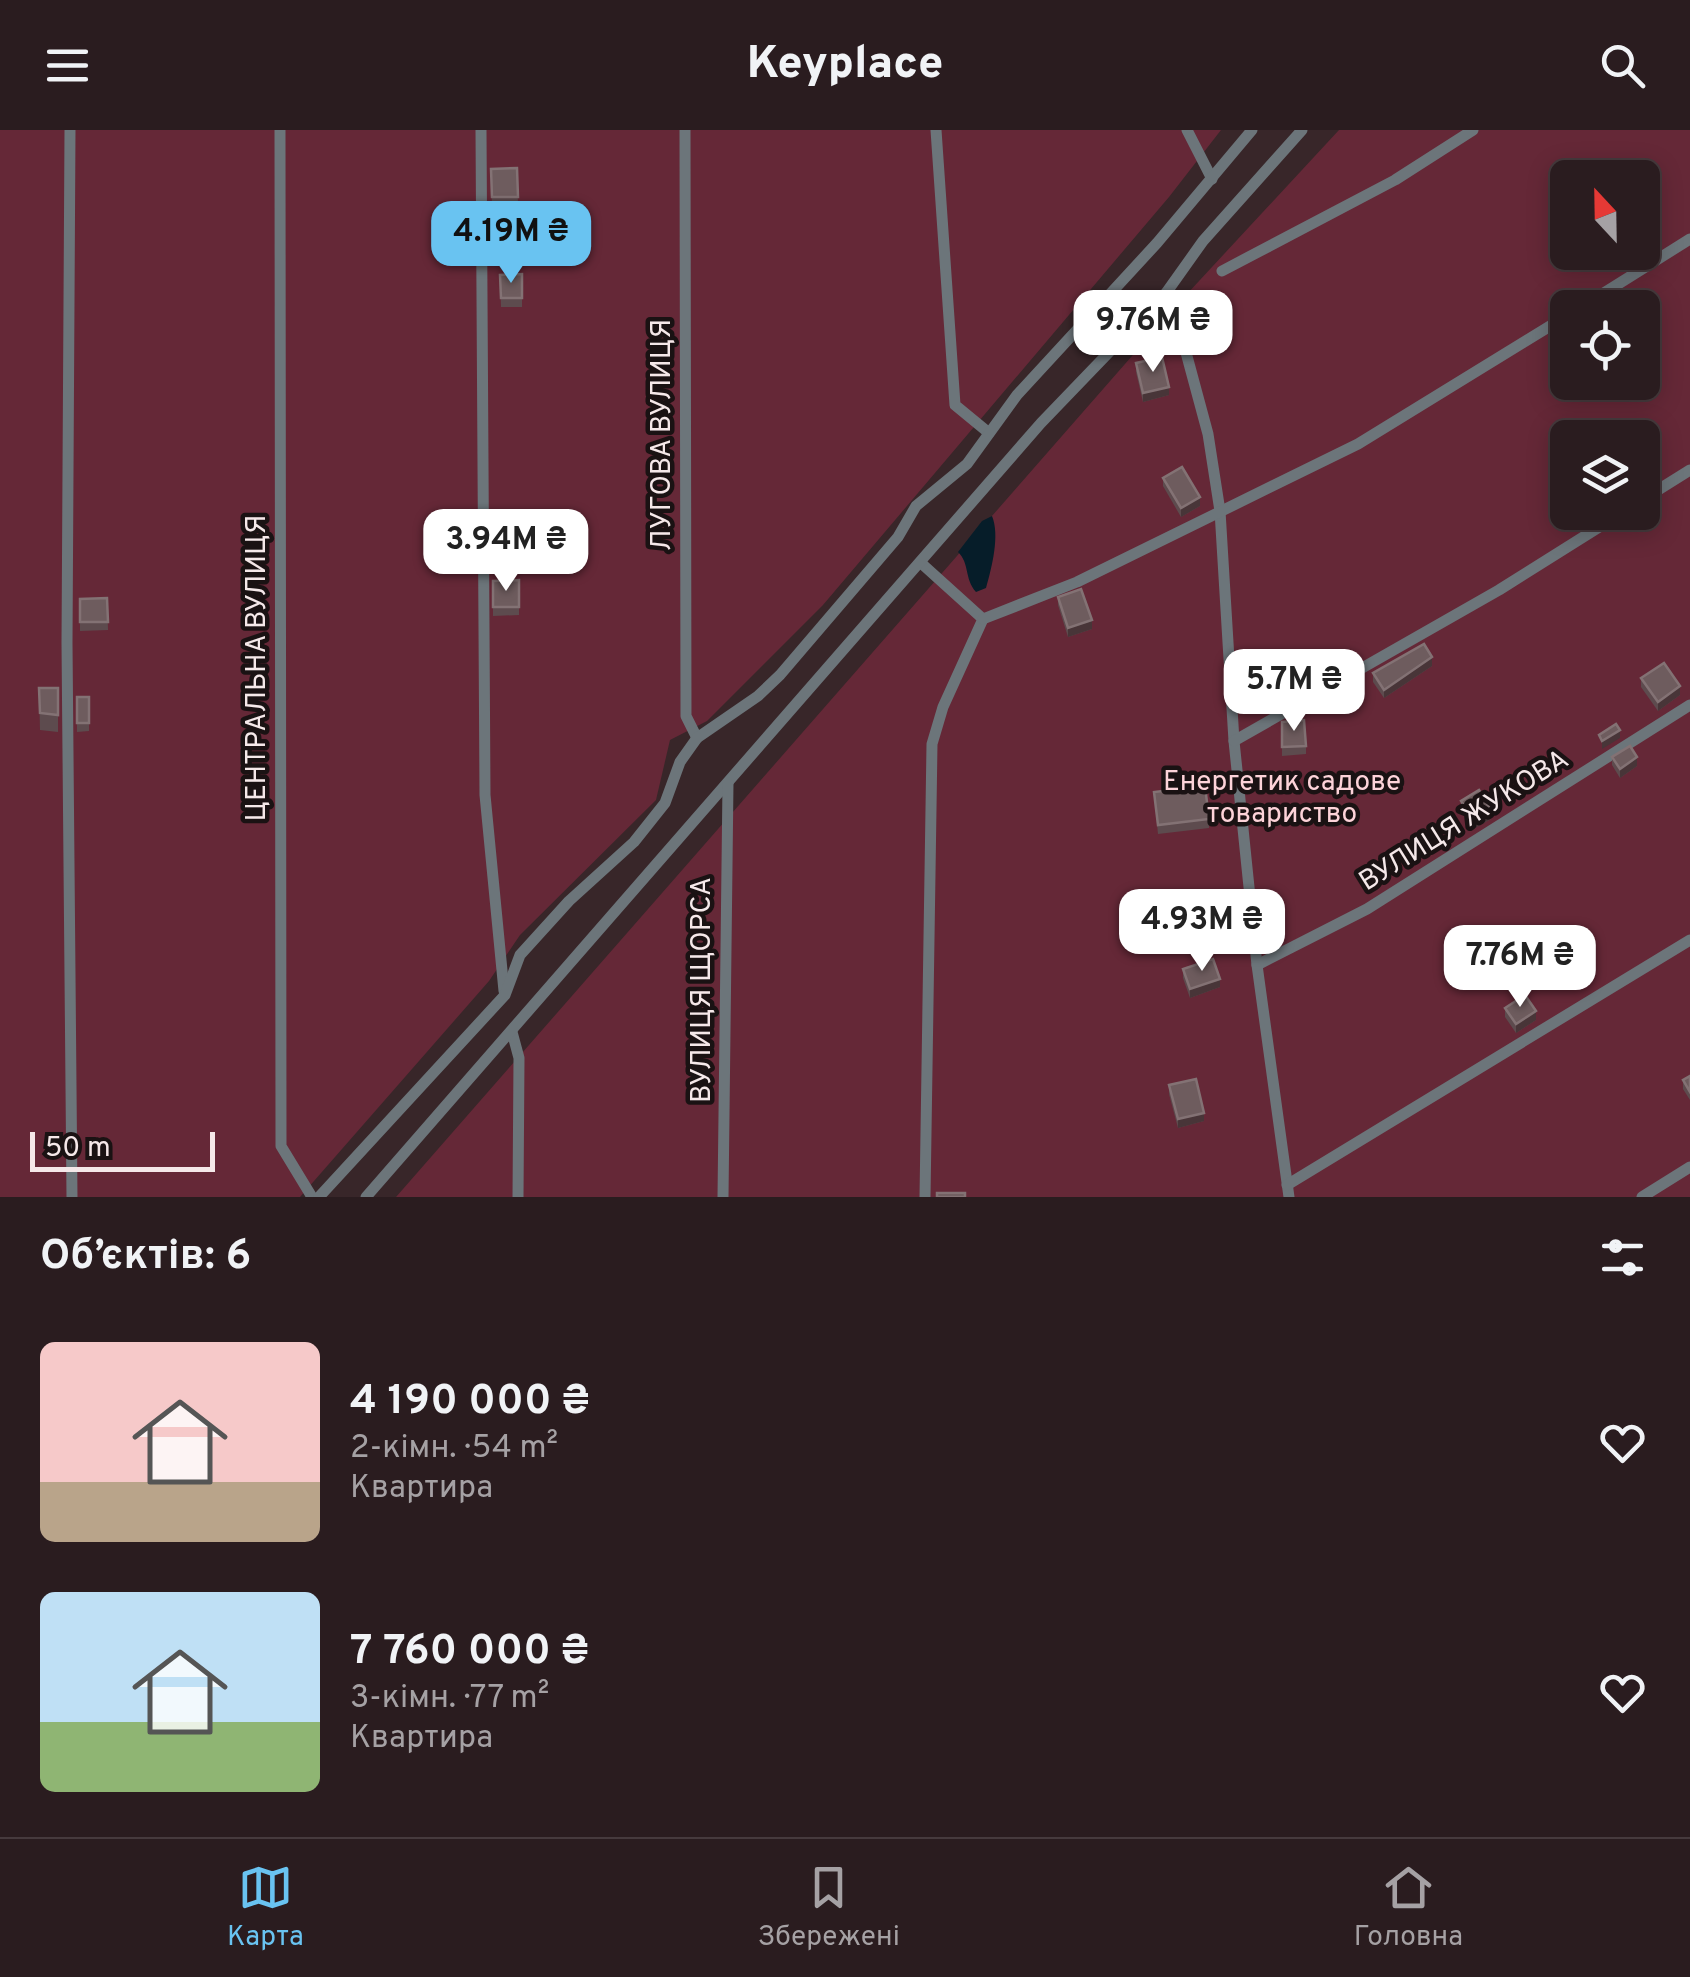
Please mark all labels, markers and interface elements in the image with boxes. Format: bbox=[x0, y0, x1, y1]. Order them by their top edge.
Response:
text: Keyplace bbox=[747, 37, 943, 94]
icon: menu bbox=[40, 38, 95, 93]
icon: search bbox=[1595, 38, 1650, 93]
north arrow bbox=[1550, 160, 1660, 270]
map controls bbox=[1550, 160, 1660, 530]
pin: 4.19M ₴ bbox=[419, 201, 603, 286]
text: 4.19M ₴ bbox=[453, 213, 569, 253]
pin: 9.76M ₴ bbox=[1061, 290, 1245, 375]
button: locate bbox=[1550, 290, 1660, 400]
text: 9.76M ₴ bbox=[1096, 302, 1210, 342]
street label: ЛУГОВА ВУЛИЦЯ bbox=[645, 319, 681, 551]
button: layers bbox=[1550, 420, 1660, 530]
pin: 3.94M ₴ bbox=[414, 509, 598, 594]
street label: ЦЕНТРАЛЬНА ВУЛИЦЯ bbox=[240, 515, 276, 821]
text: 3.94M ₴ bbox=[445, 521, 567, 561]
pin: 5.7M ₴ bbox=[1213, 649, 1375, 734]
text: 5.7M ₴ bbox=[1246, 661, 1342, 701]
street label: ВУЛИЦЯ ЖУКОВА bbox=[1353, 742, 1576, 901]
park label: Енергетик садове товариство bbox=[1163, 765, 1401, 833]
street label: ВУЛИЦЯ ЩОРСА bbox=[685, 877, 721, 1103]
pin: 4.93M ₴ bbox=[1110, 889, 1294, 974]
text: 4.93M ₴ bbox=[1141, 901, 1263, 941]
pin: 7.76M ₴ bbox=[1428, 925, 1612, 1010]
text: 7.76M ₴ bbox=[1466, 937, 1574, 977]
scale bar bbox=[30, 1127, 215, 1172]
text: 50 m bbox=[45, 1131, 111, 1167]
icon: filters bbox=[1595, 1230, 1650, 1285]
text: Об’єктів: 6 bbox=[40, 1231, 251, 1284]
text: 4 190 000 ₴ bbox=[350, 1376, 590, 1429]
icon: home bbox=[120, 1382, 240, 1502]
icon: heart bbox=[1595, 1415, 1650, 1470]
text: 2-кімн. · 54 m² bbox=[350, 1429, 558, 1469]
text: Квартира bbox=[350, 1469, 493, 1509]
text: 7 760 000 ₴ bbox=[350, 1626, 589, 1679]
icon: home bbox=[120, 1632, 240, 1752]
icon: heart bbox=[1595, 1665, 1650, 1720]
text: 3-кімн. · 77 m² bbox=[350, 1679, 549, 1719]
text: Квартира bbox=[350, 1719, 493, 1759]
tab: Карта bbox=[227, 1860, 304, 1956]
tab: Збережені bbox=[758, 1860, 900, 1956]
tab: Головна bbox=[1354, 1860, 1463, 1956]

